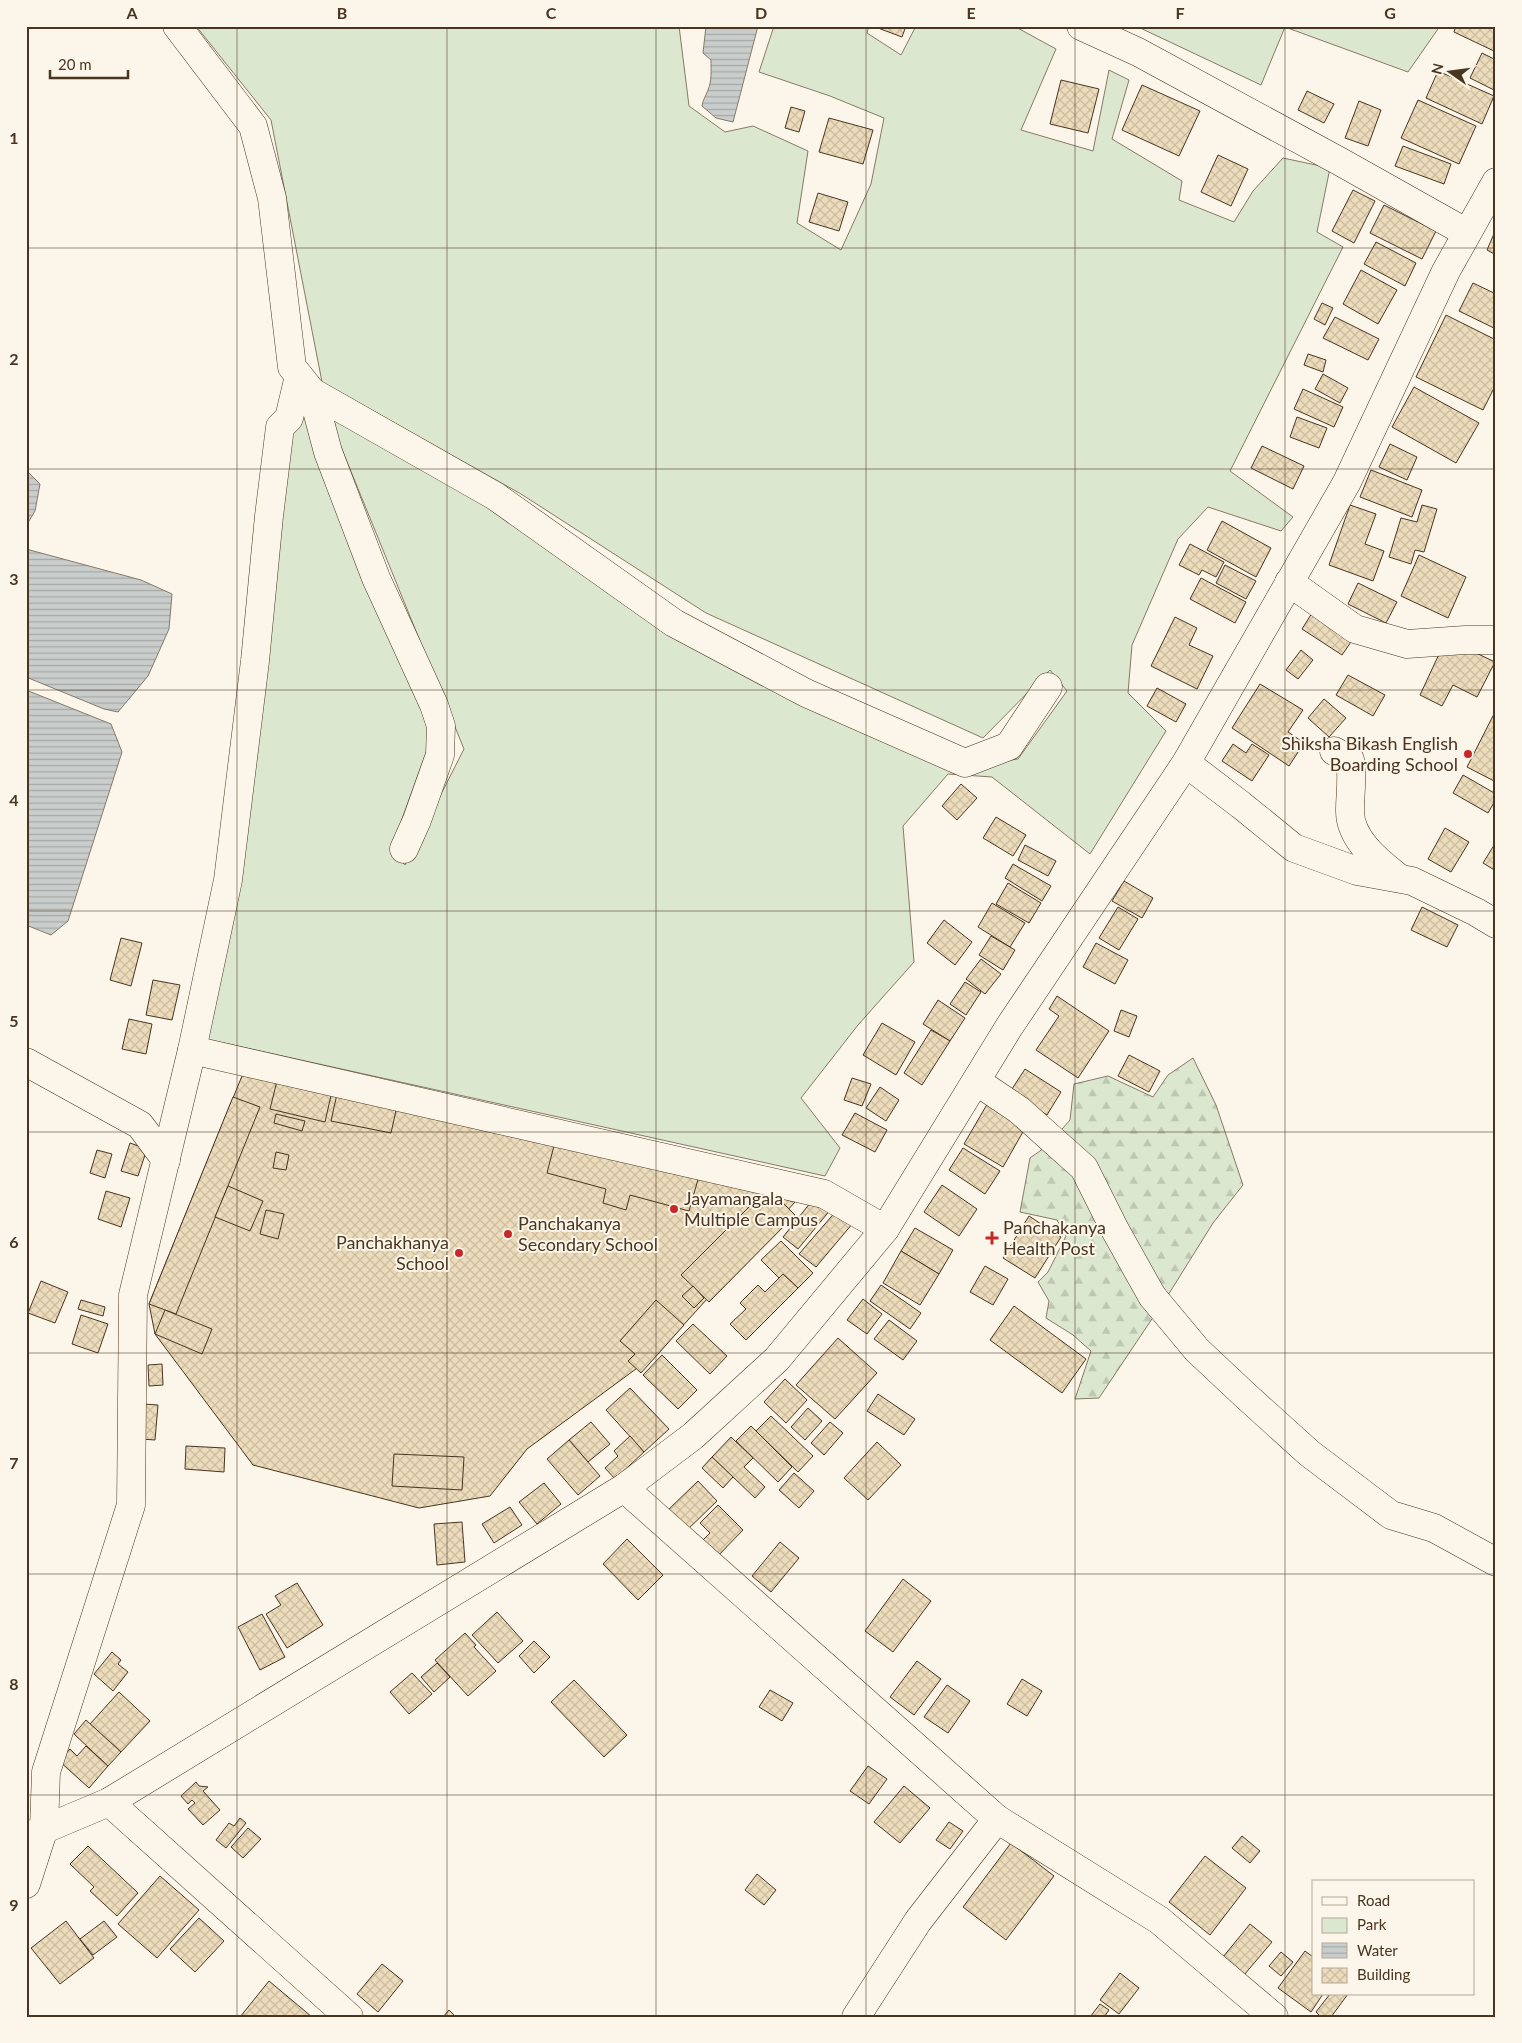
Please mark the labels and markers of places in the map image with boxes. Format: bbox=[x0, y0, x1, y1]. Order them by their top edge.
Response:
place label: Shiksha Bikash English Boarding School bbox=[1281, 732, 1458, 775]
marker: Shiksha Bikash English Boarding School bbox=[1462, 748, 1474, 760]
place label: Jayamangala Multiple Campus bbox=[684, 1187, 818, 1230]
marker: Jayamangala Multiple Campus bbox=[668, 1203, 680, 1215]
place label: Panchakanya Secondary School bbox=[518, 1212, 658, 1255]
place label: Panchakanya Health Post bbox=[1003, 1216, 1106, 1259]
marker: Panchakanya Secondary School bbox=[502, 1228, 514, 1240]
place label: Panchakhanya School bbox=[336, 1231, 449, 1274]
marker: Panchakanya Health Post bbox=[985, 1231, 999, 1245]
marker: Panchakhanya School bbox=[453, 1247, 465, 1259]

